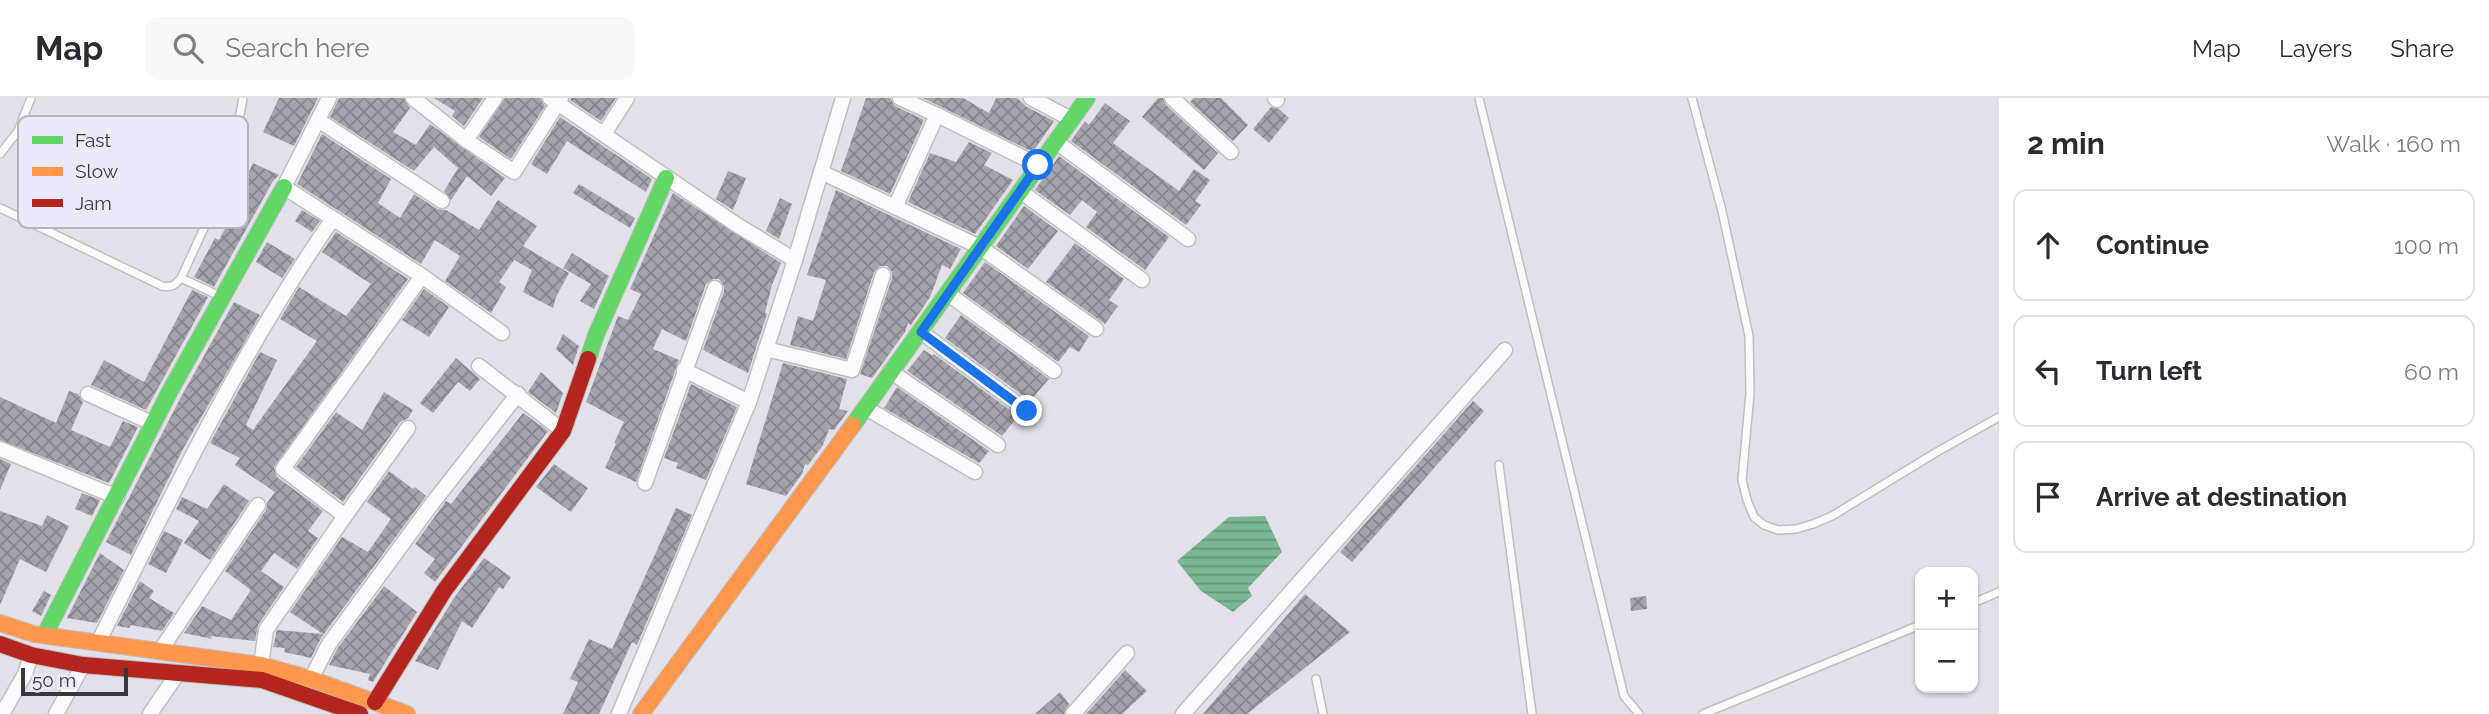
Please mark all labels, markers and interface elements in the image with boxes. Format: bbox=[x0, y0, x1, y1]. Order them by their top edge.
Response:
search box bbox=[145, 17, 635, 80]
text: Map bbox=[35, 29, 103, 68]
icon: search bbox=[169, 29, 207, 67]
text: Search here bbox=[225, 33, 370, 63]
text: Map bbox=[2192, 34, 2241, 63]
text: Layers bbox=[2279, 34, 2352, 63]
text: Share bbox=[2390, 34, 2454, 63]
legend bbox=[18, 116, 248, 228]
text: 2 min bbox=[2027, 126, 2105, 161]
text: Fast bbox=[75, 129, 111, 151]
text: Walk · 160 m bbox=[2326, 130, 2461, 157]
route start bbox=[1022, 149, 1053, 180]
text: Slow bbox=[75, 160, 119, 182]
text: Jam bbox=[75, 192, 112, 214]
icon: ahead bbox=[2029, 226, 2067, 264]
text: Continue bbox=[2096, 230, 2209, 260]
text: 100 m bbox=[2394, 232, 2459, 259]
icon: left bbox=[2029, 352, 2067, 390]
text: Turn left bbox=[2096, 356, 2202, 386]
text: 60 m bbox=[2404, 358, 2459, 385]
route end bbox=[1011, 395, 1042, 426]
icon: arrive bbox=[2029, 478, 2067, 516]
text: Arrive at destination bbox=[2096, 482, 2347, 512]
map controls bbox=[1915, 567, 1978, 693]
button: + bbox=[1915, 567, 1978, 630]
button: − bbox=[1915, 630, 1978, 693]
scale bar bbox=[21, 665, 128, 697]
text: 50 m bbox=[32, 669, 76, 691]

